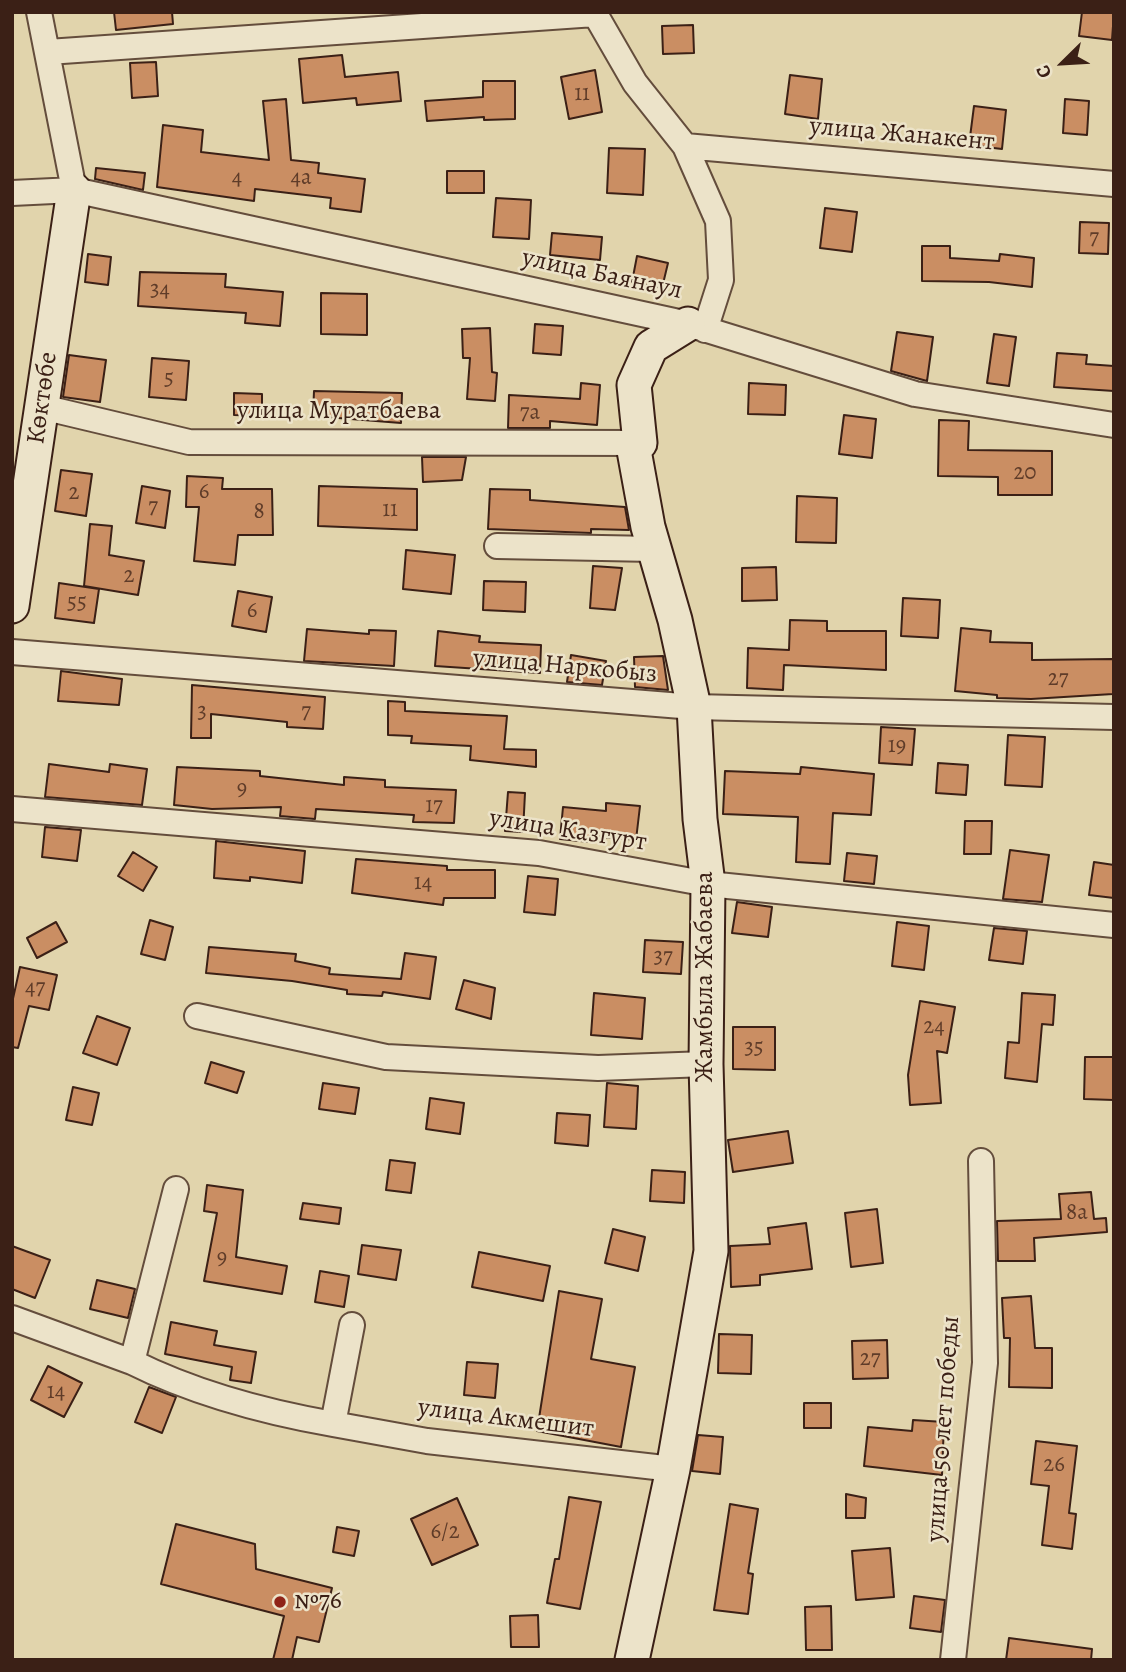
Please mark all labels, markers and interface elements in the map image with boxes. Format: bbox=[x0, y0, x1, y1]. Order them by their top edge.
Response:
north arrow bbox=[1028, 28, 1098, 98]
text: С bbox=[1030, 61, 1058, 82]
house number: 11 bbox=[574, 80, 590, 108]
street label: улица Жанакент bbox=[808, 111, 996, 159]
house number: 4 bbox=[232, 164, 242, 192]
house number: 4а bbox=[290, 164, 312, 192]
house number: 7 bbox=[1089, 224, 1099, 252]
street label: улица Баянаул bbox=[519, 243, 685, 307]
house number: 34 bbox=[150, 276, 170, 304]
street label: Көктөбе bbox=[21, 350, 65, 446]
house number: 5 bbox=[164, 365, 174, 393]
street label: улица Муратбаева bbox=[237, 396, 441, 428]
house number: 7а bbox=[520, 399, 540, 427]
house number: 20 bbox=[1013, 459, 1037, 487]
house number: 6 bbox=[199, 478, 209, 506]
house number: 2 bbox=[69, 479, 79, 507]
house number: 7 bbox=[148, 493, 158, 521]
house number: 11 bbox=[382, 496, 398, 524]
house number: 8 bbox=[253, 498, 265, 526]
house number: 2 bbox=[124, 562, 134, 590]
house number: 55 bbox=[67, 589, 87, 617]
house number: 6 bbox=[247, 597, 257, 625]
street label: улица Наркобыз bbox=[472, 643, 658, 691]
house number: 27 bbox=[1048, 665, 1068, 693]
house number: 3 bbox=[197, 698, 207, 726]
house number: 7 bbox=[301, 698, 311, 726]
house number: 19 bbox=[888, 732, 906, 760]
house number: 9 bbox=[237, 775, 247, 803]
house number: 17 bbox=[425, 792, 443, 820]
street label: улица Казгурт bbox=[487, 803, 649, 859]
house number: 14 bbox=[414, 869, 432, 897]
street label: Жамбыла Жабаева bbox=[690, 871, 722, 1083]
house number: 37 bbox=[653, 943, 673, 971]
house number: 47 bbox=[25, 974, 45, 1002]
house number: 24 bbox=[923, 1013, 945, 1041]
house number: 35 bbox=[744, 1034, 764, 1062]
house number: 8а bbox=[1066, 1199, 1088, 1227]
house number: 9 bbox=[217, 1244, 227, 1272]
street label: улица 50 лет победы bbox=[921, 1315, 967, 1543]
house number: 27 bbox=[860, 1345, 880, 1373]
house number: 14 bbox=[47, 1378, 65, 1406]
street label: улица Акмешит bbox=[416, 1393, 596, 1445]
house number: 26 bbox=[1043, 1451, 1065, 1479]
house number: 6/2 bbox=[430, 1518, 460, 1546]
place label: №76 bbox=[294, 1586, 342, 1618]
marker: №76 bbox=[272, 1594, 288, 1610]

